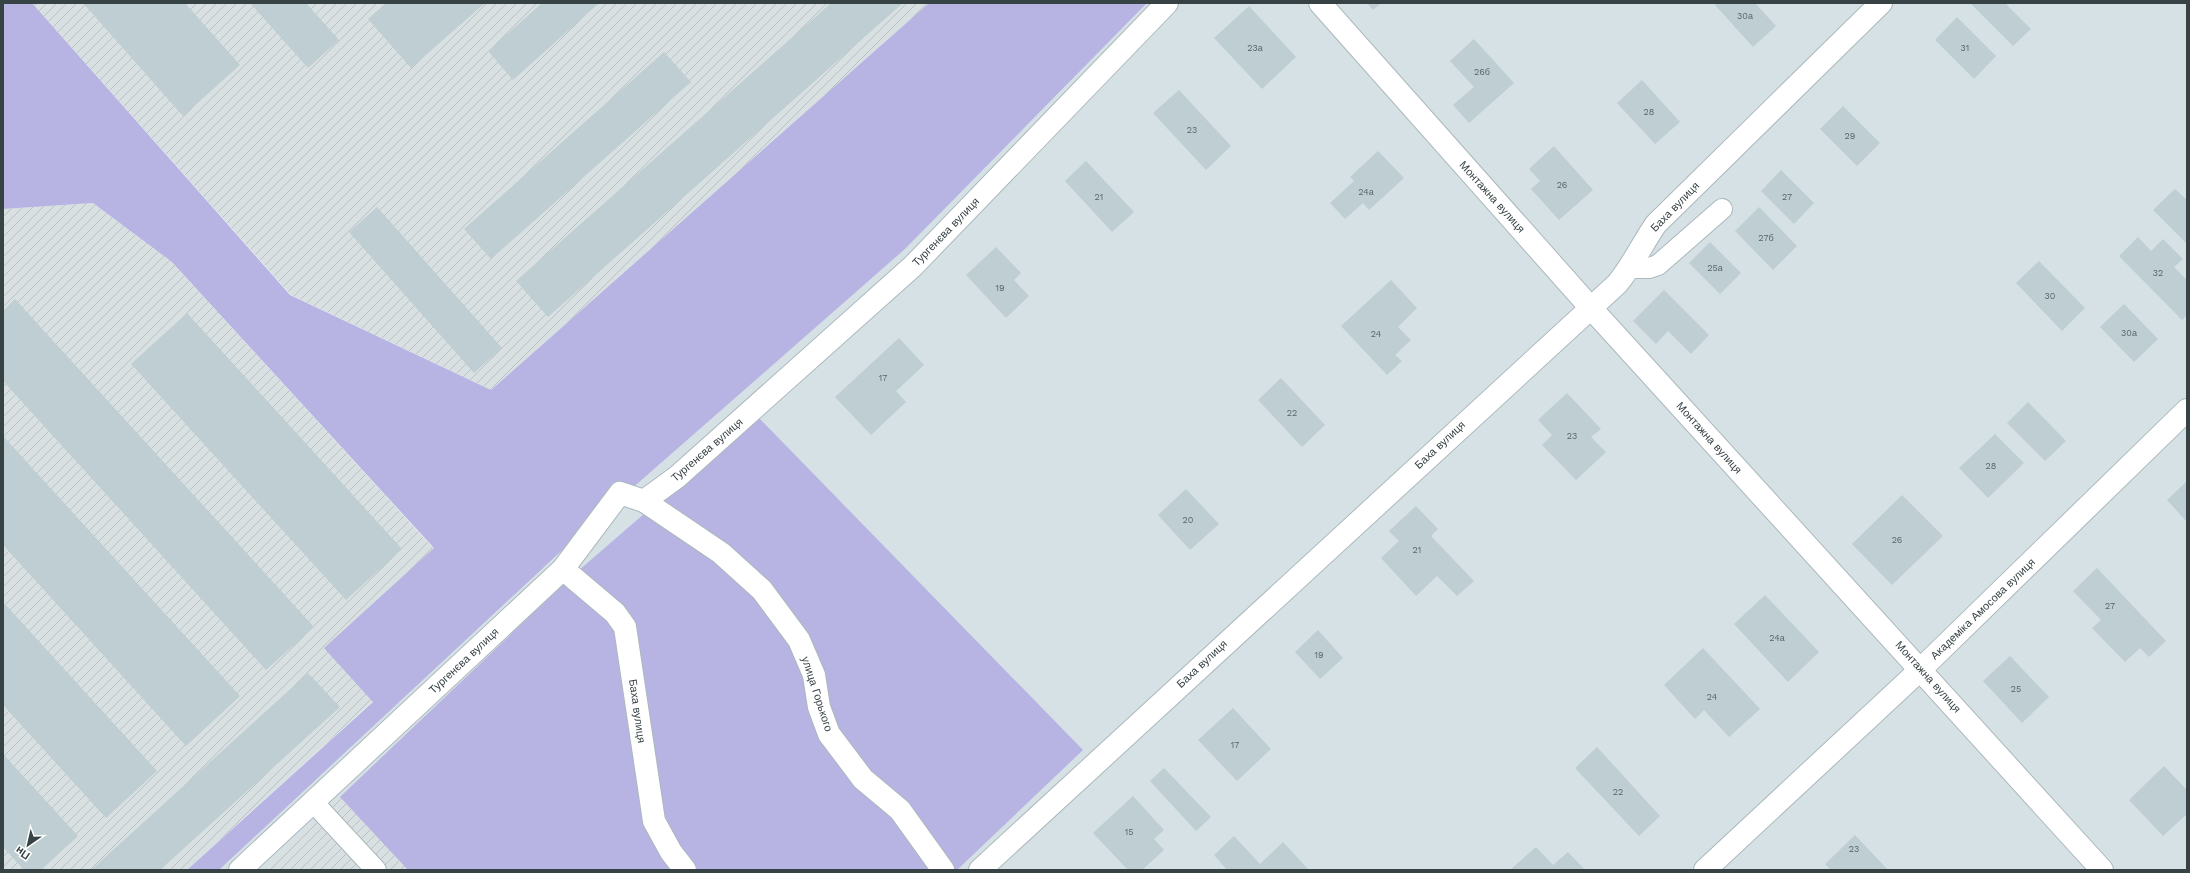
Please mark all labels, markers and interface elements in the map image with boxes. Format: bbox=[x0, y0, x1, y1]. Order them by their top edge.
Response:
house number: 30а bbox=[1737, 11, 1753, 21]
house number: 23а bbox=[1247, 43, 1263, 53]
house number: 31 bbox=[1961, 43, 1969, 53]
house number: 26б bbox=[1474, 67, 1490, 77]
house number: 28 bbox=[1644, 107, 1654, 117]
house number: 23 bbox=[1187, 125, 1197, 135]
house number: 29 bbox=[1845, 131, 1855, 141]
street label: Монтажна вулиця bbox=[1457, 159, 1527, 235]
street label: Баха вулиця bbox=[1648, 179, 1702, 235]
house number: 26 bbox=[1557, 180, 1567, 190]
house number: 24а bbox=[1358, 187, 1374, 197]
house number: 21 bbox=[1095, 192, 1103, 202]
house number: 27 bbox=[1782, 192, 1792, 202]
street label: Тургенєва вулиця bbox=[910, 195, 982, 269]
house number: 27б bbox=[1758, 233, 1774, 243]
house number: 25а bbox=[1707, 263, 1723, 273]
house number: 32 bbox=[2153, 268, 2163, 278]
house number: 19 bbox=[995, 283, 1005, 293]
house number: 30 bbox=[2045, 291, 2056, 301]
house number: 30а bbox=[2121, 328, 2137, 338]
house number: 24 bbox=[1371, 329, 1382, 339]
house number: 17 bbox=[879, 373, 887, 383]
street label: Монтажна вулиця bbox=[1674, 400, 1744, 476]
house number: 22 bbox=[1287, 408, 1297, 418]
street label: Тургенєва вулиця bbox=[669, 415, 745, 485]
street label: Баха вулиця bbox=[1412, 418, 1468, 472]
house number: 23 bbox=[1567, 431, 1577, 441]
house number: 28 bbox=[1986, 461, 1996, 471]
house number: 20 bbox=[1183, 515, 1194, 525]
house number: 26 bbox=[1892, 535, 1902, 545]
house number: 21 bbox=[1413, 545, 1421, 555]
street label: Академіка Амосова вулиця bbox=[1928, 556, 2038, 662]
house number: 27 bbox=[2105, 601, 2115, 611]
street label: Тургенєва вулиця bbox=[426, 625, 502, 697]
house number: 24а bbox=[1769, 633, 1785, 643]
street label: Баха вулиця bbox=[1174, 637, 1230, 691]
street label: Монтажна вулиця bbox=[1893, 639, 1963, 715]
house number: 19 bbox=[1314, 650, 1324, 660]
street label: улица Горького bbox=[799, 655, 835, 733]
street label: Баха вулиця bbox=[626, 678, 648, 744]
house number: 25 bbox=[2011, 684, 2021, 694]
house number: 24 bbox=[1707, 692, 1718, 702]
house number: 17 bbox=[1231, 740, 1239, 750]
house number: 22 bbox=[1613, 787, 1623, 797]
north arrow bbox=[8, 825, 48, 865]
house number: 15 bbox=[1125, 827, 1133, 837]
text: Пн bbox=[13, 843, 32, 862]
house number: 23 bbox=[1849, 844, 1859, 854]

